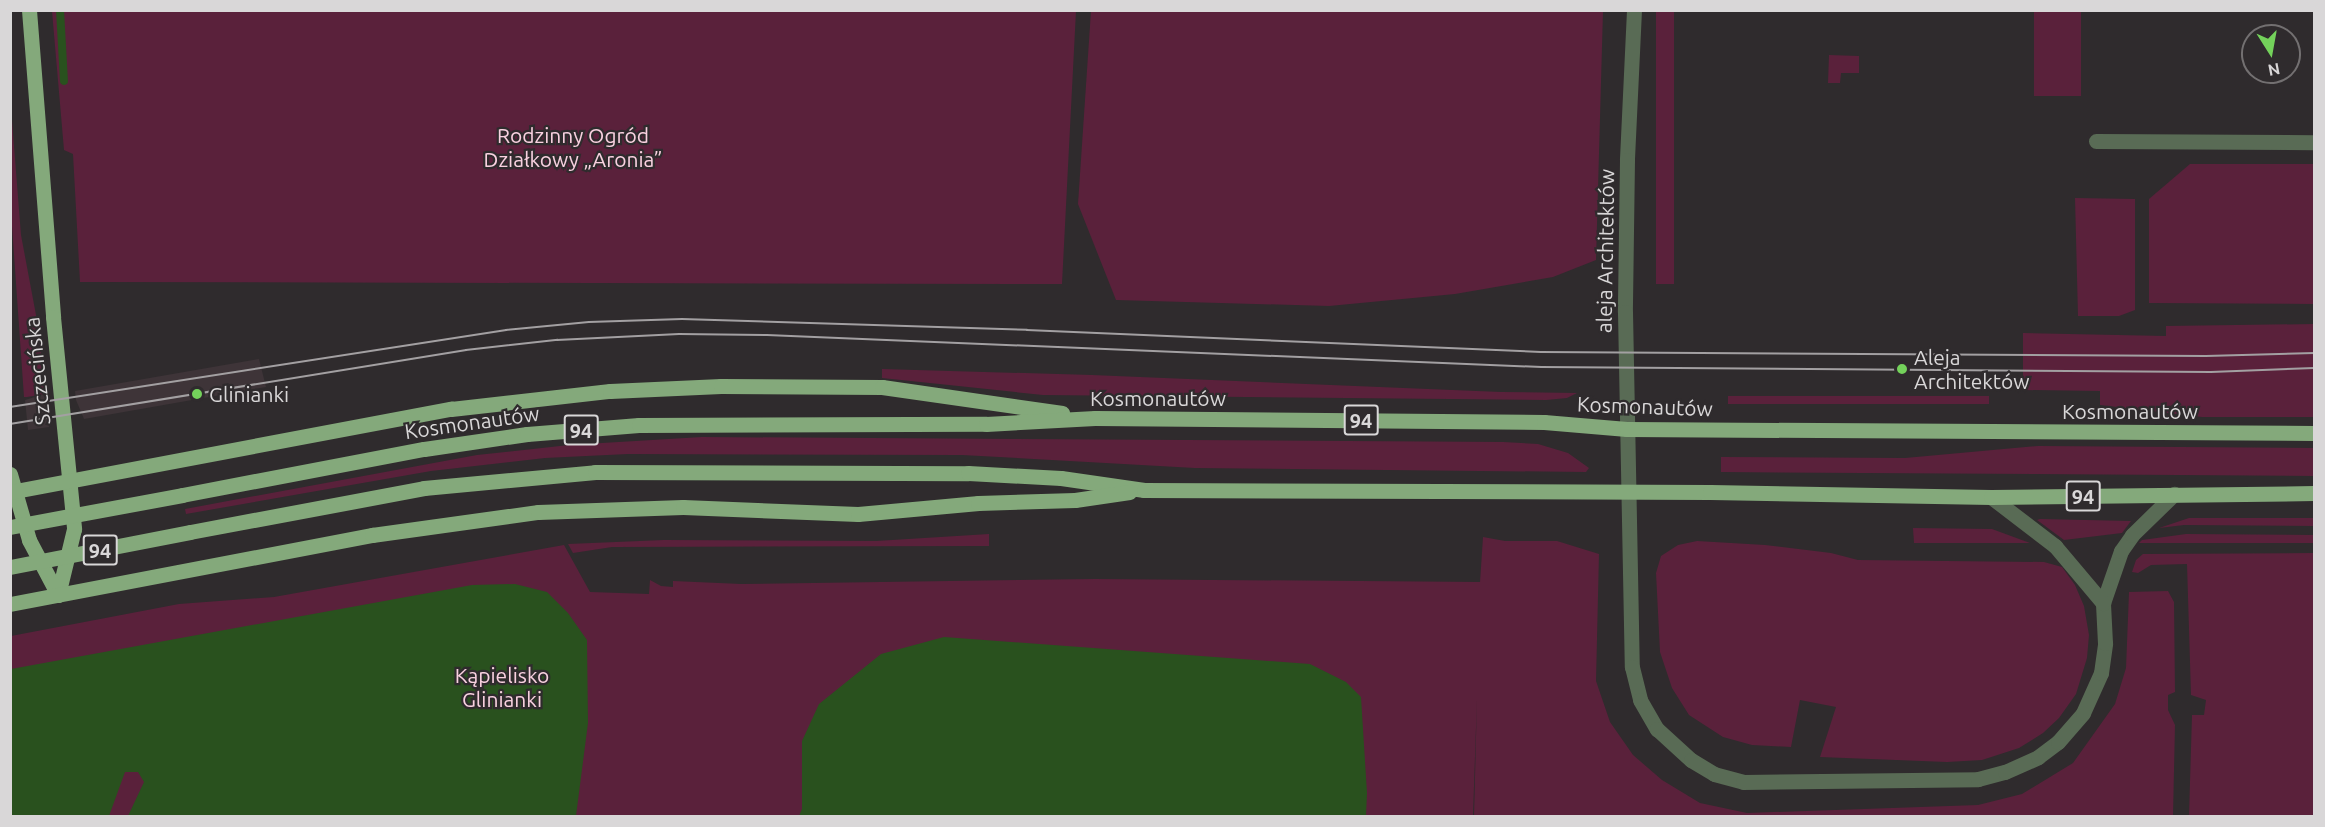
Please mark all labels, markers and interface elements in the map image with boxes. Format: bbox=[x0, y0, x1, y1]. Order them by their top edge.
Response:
north arrow bbox=[2241, 24, 2301, 84]
text: N bbox=[2266, 60, 2282, 80]
park label: Rodzinny Ogród Działkowy „Aronia” bbox=[484, 122, 662, 172]
street label: aleja Architektów bbox=[1591, 169, 1619, 333]
street label: Szczecińska bbox=[19, 316, 55, 426]
place label: Aleja Architektów bbox=[1914, 344, 2030, 394]
marker: Aleja Architektów bbox=[1895, 362, 1909, 376]
place label: Glinianki bbox=[209, 381, 289, 407]
street label: Kosmonautów bbox=[1090, 385, 1226, 411]
marker: Glinianki bbox=[190, 387, 204, 401]
street label: Kosmonautów bbox=[1577, 391, 1713, 421]
street label: Kosmonautów bbox=[2062, 398, 2198, 424]
street label: Kosmonautów bbox=[403, 400, 541, 444]
road number: 94 bbox=[1343, 403, 1379, 437]
road number: 94 bbox=[563, 413, 599, 447]
road number: 94 bbox=[2065, 479, 2101, 513]
road number: 94 bbox=[82, 533, 118, 567]
park label: Kąpielisko Glinianki bbox=[455, 662, 549, 712]

